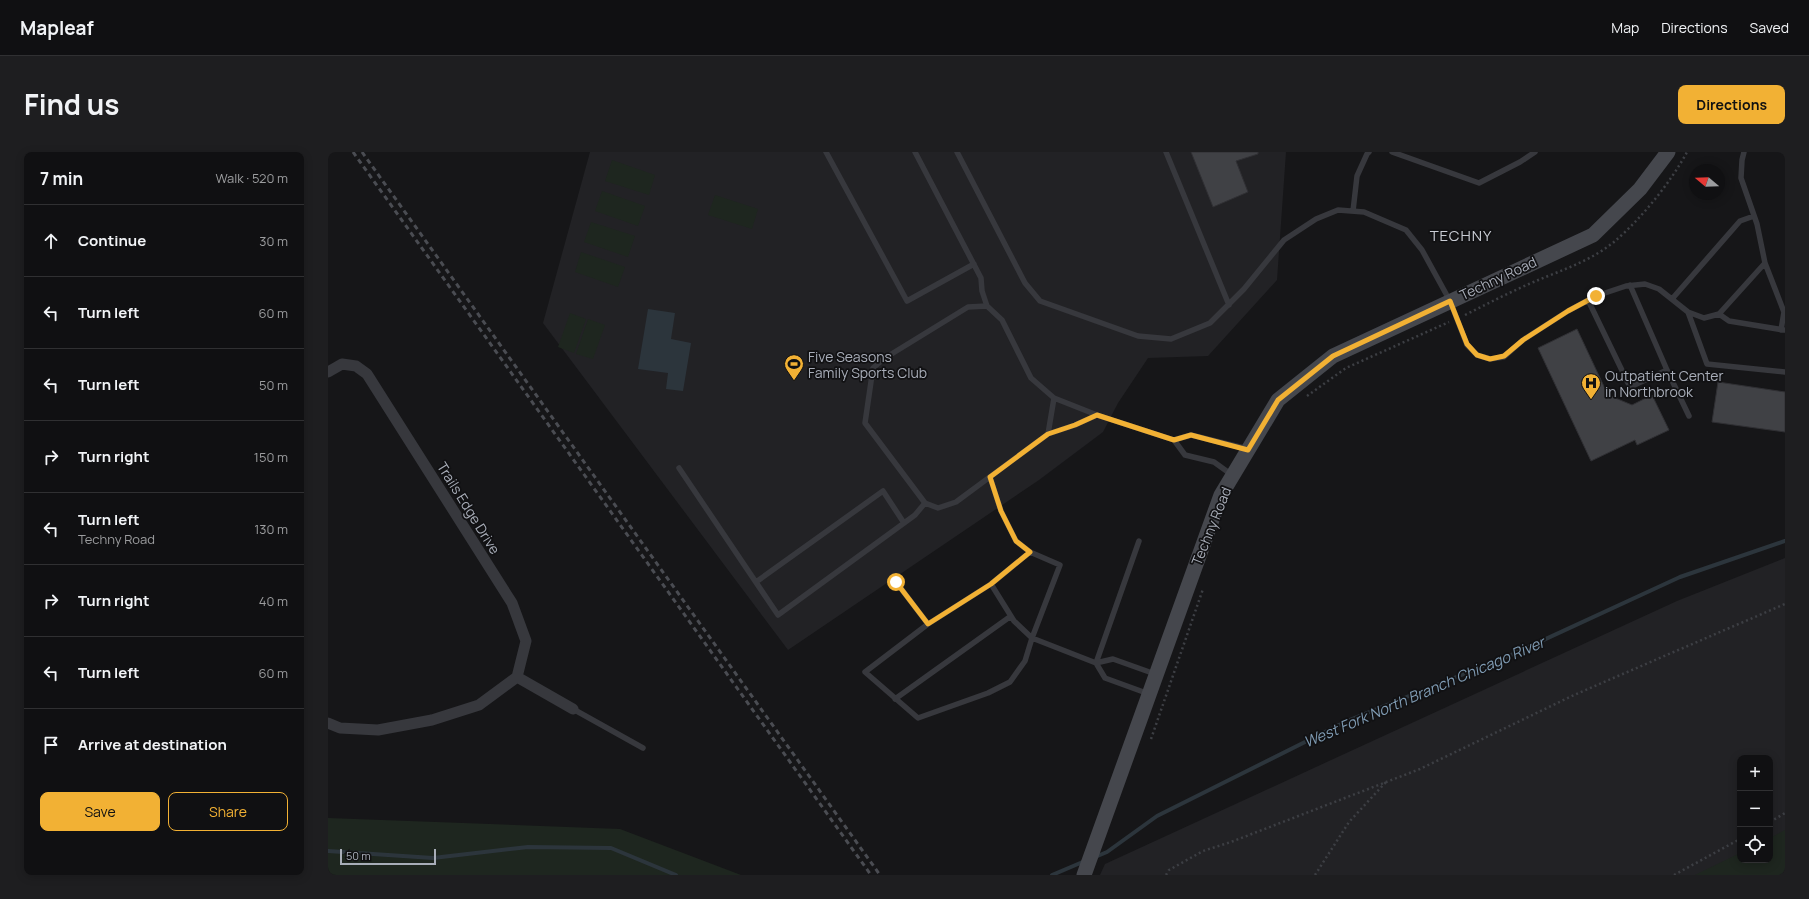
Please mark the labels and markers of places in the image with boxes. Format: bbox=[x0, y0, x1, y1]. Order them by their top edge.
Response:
place label: Five Seasons Family Sports Club bbox=[808, 347, 927, 382]
sports icon: Five Seasons Family Sports Club bbox=[783, 353, 805, 381]
place label: Outpatient Center in Northbrook bbox=[1605, 366, 1724, 401]
hospital icon: Outpatient Center in Northbrook bbox=[1580, 372, 1602, 400]

